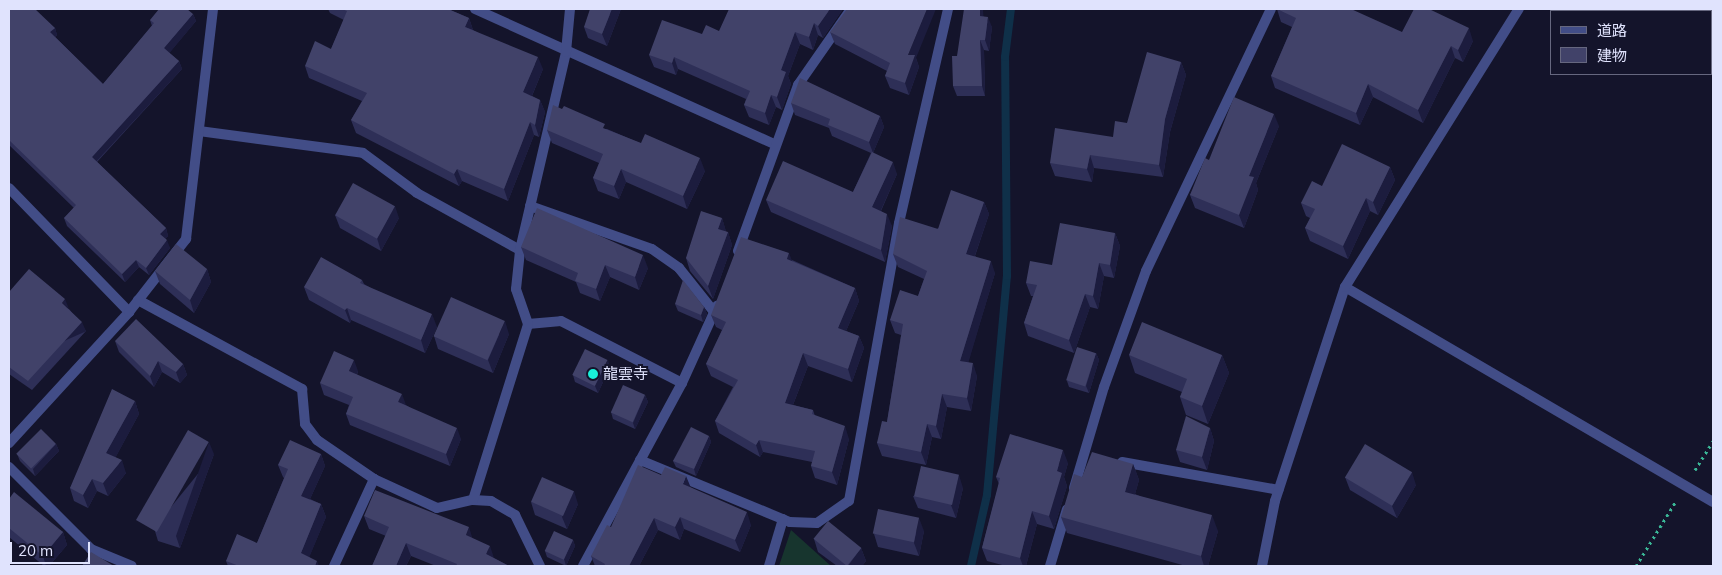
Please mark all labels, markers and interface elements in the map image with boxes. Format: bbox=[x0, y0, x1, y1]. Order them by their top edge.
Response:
legend bbox=[1550, 10, 1712, 75]
text: 道路 bbox=[1597, 21, 1627, 40]
text: 建物 bbox=[1597, 46, 1627, 65]
place label: 龍雲寺 bbox=[603, 365, 648, 383]
marker: 龍雲寺 bbox=[587, 368, 599, 380]
scale bar bbox=[12, 532, 92, 564]
text: 20 m bbox=[18, 541, 53, 560]

